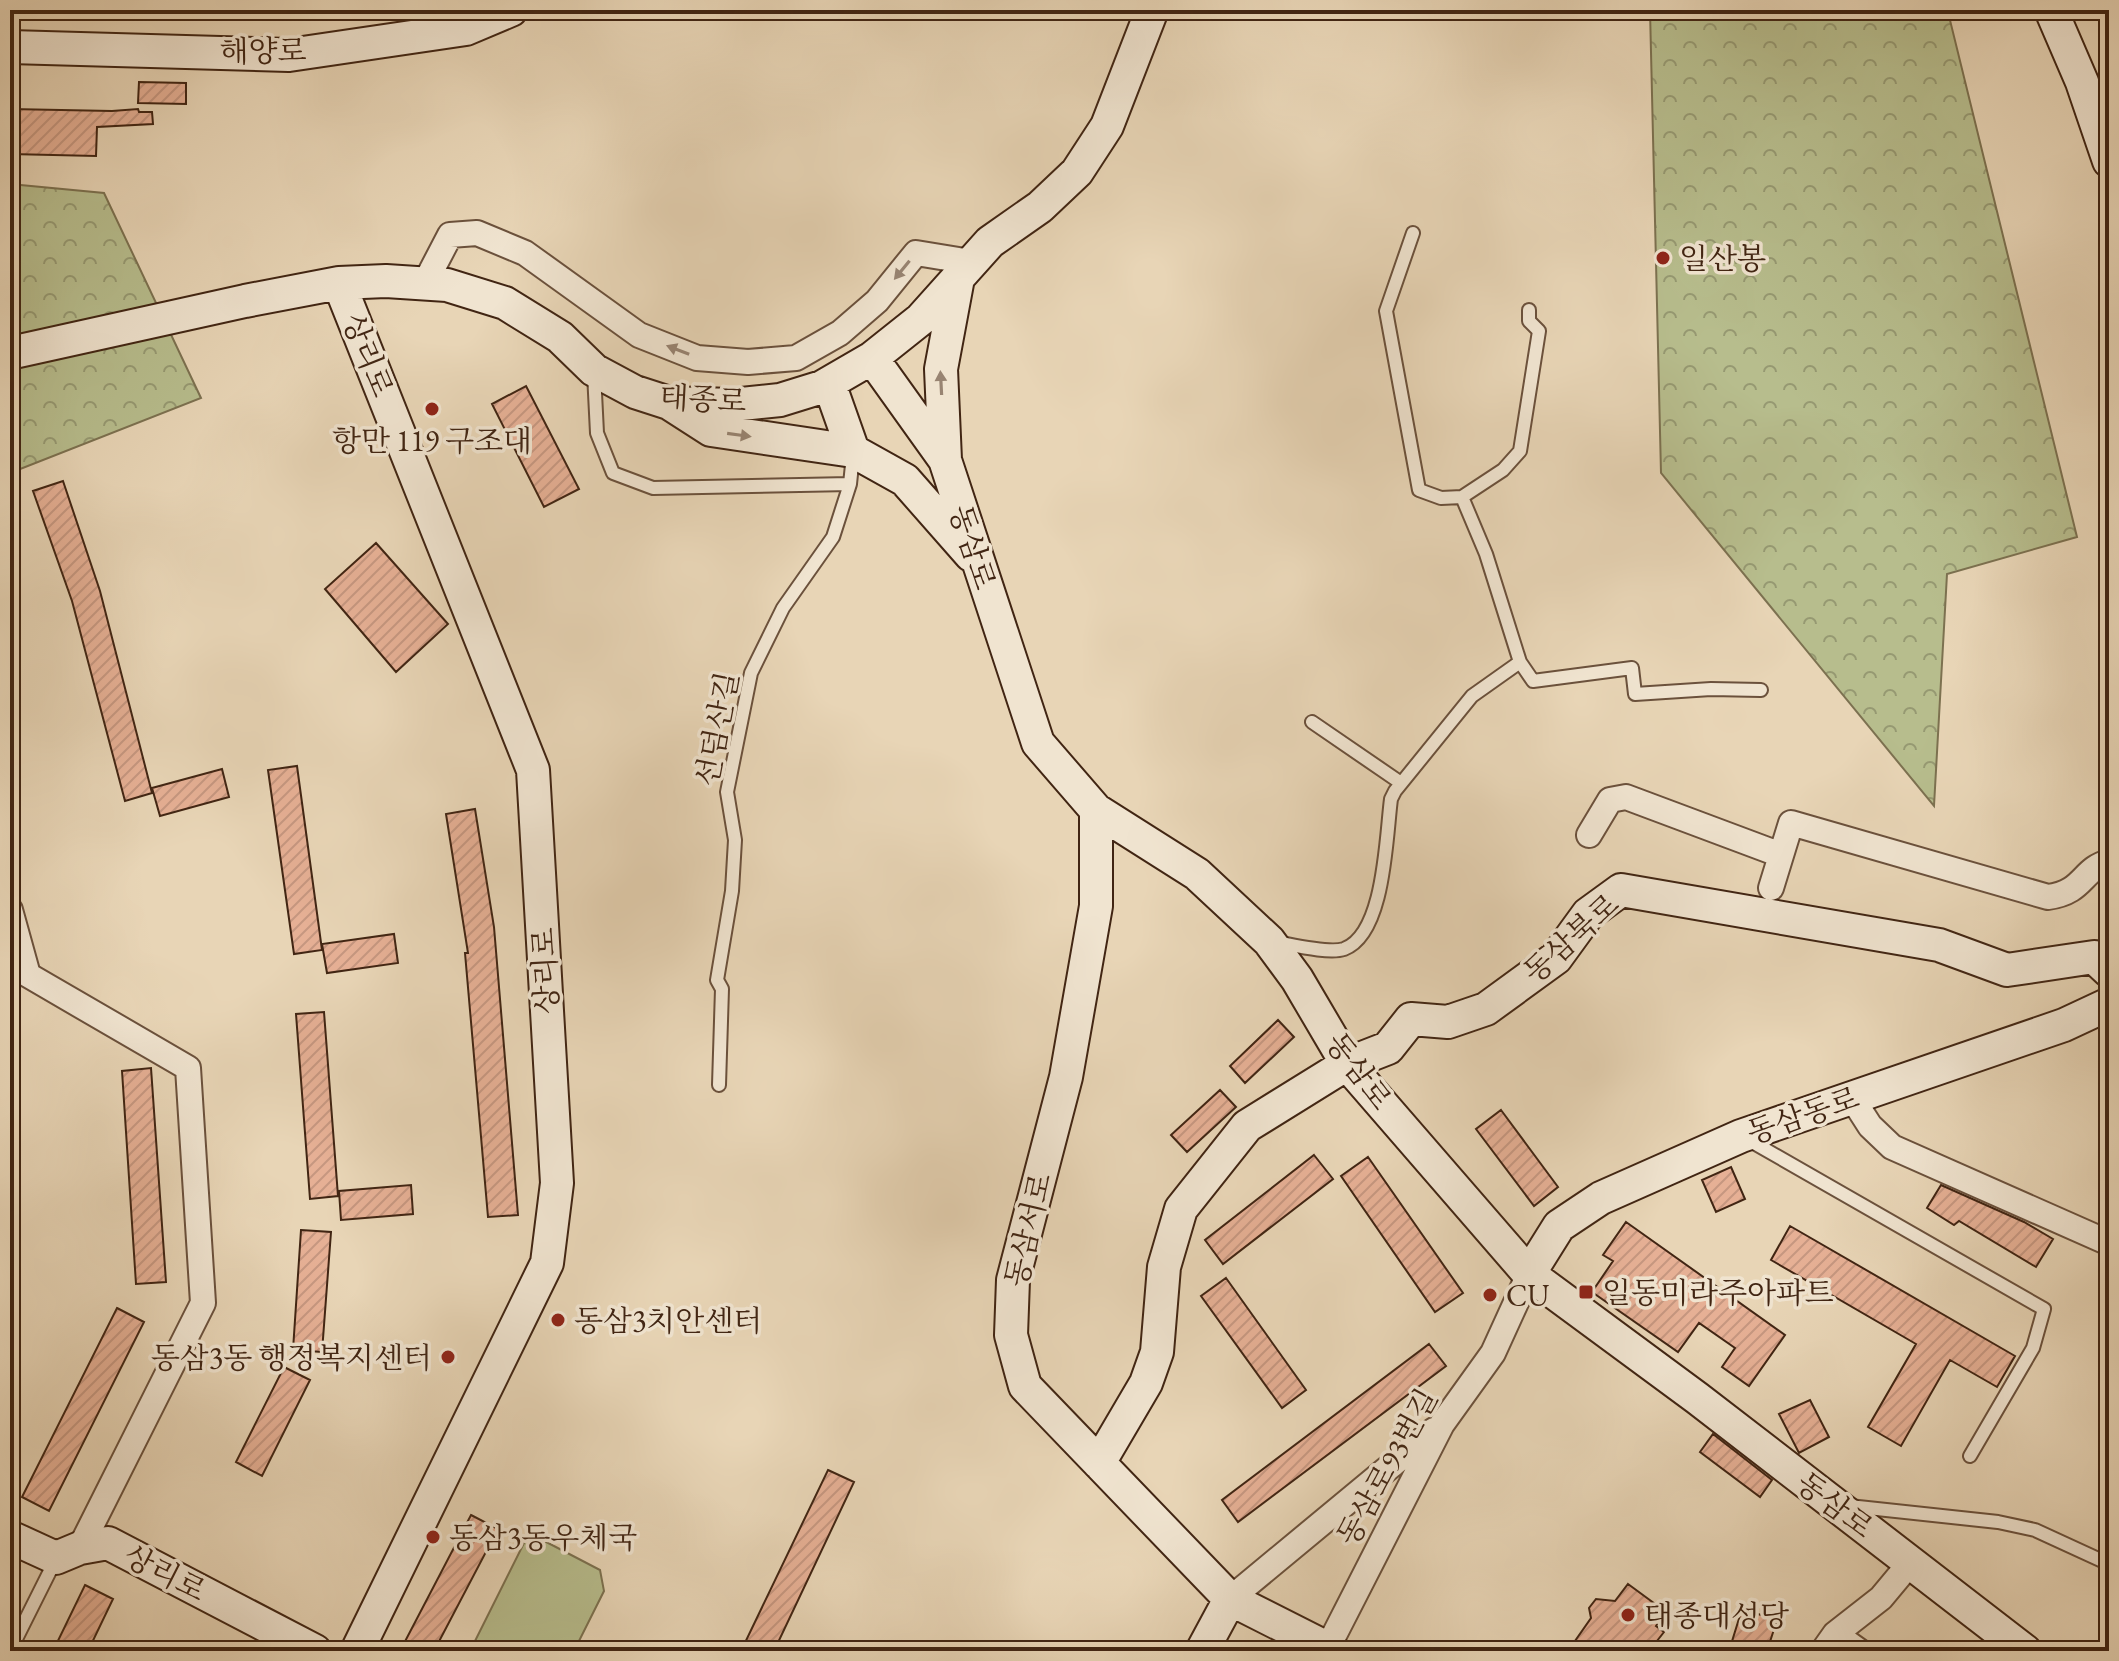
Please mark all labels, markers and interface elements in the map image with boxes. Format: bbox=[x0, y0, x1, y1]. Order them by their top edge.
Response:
street label: 해양로 bbox=[219, 31, 307, 71]
place label: 일산봉 bbox=[1679, 239, 1766, 278]
marker: 일산봉 bbox=[1654, 249, 1672, 267]
one-way arrow bbox=[895, 260, 911, 280]
street label: 상리로 bbox=[334, 307, 402, 403]
one-way arrow bbox=[666, 343, 690, 356]
one-way arrow bbox=[935, 370, 948, 395]
street label: 태종로 bbox=[659, 377, 747, 421]
marker: 항만 119 구조대 bbox=[423, 400, 441, 418]
place label: 항만 119 구조대 bbox=[332, 421, 532, 460]
one-way arrow bbox=[727, 429, 752, 442]
street label: 동삼로 bbox=[941, 500, 1005, 594]
street label: 선덤산길 bbox=[687, 668, 747, 790]
street label: 동삼북로 bbox=[1515, 885, 1627, 991]
street label: 상리로 bbox=[523, 927, 567, 1015]
street label: 동삼로 bbox=[1317, 1025, 1401, 1117]
street label: 동삼동로 bbox=[1742, 1078, 1864, 1152]
street label: 동삼서로 bbox=[996, 1169, 1060, 1291]
place label: 일동미라주아파트 bbox=[1602, 1273, 1834, 1312]
place label: CU bbox=[1506, 1276, 1549, 1315]
marker: 일동미라주아파트 bbox=[1577, 1283, 1595, 1301]
marker: CU bbox=[1481, 1286, 1499, 1304]
place label: 동삼3치안센터 bbox=[574, 1301, 762, 1340]
marker: 동삼3치안센터 bbox=[549, 1311, 567, 1329]
place label: 동삼3동 행정복지센터 bbox=[151, 1338, 432, 1377]
marker: 동삼3동 행정복지센터 bbox=[439, 1348, 457, 1366]
street label: 동삼로93번길 bbox=[1328, 1382, 1446, 1552]
street label: 동삼로 bbox=[1789, 1463, 1881, 1547]
place label: 동삼3동우체국 bbox=[449, 1518, 637, 1557]
marker: 동삼3동우체국 bbox=[424, 1528, 442, 1546]
street label: 상리로 bbox=[117, 1536, 213, 1610]
place label: 태종대성당 bbox=[1644, 1596, 1789, 1635]
marker: 태종대성당 bbox=[1619, 1606, 1637, 1624]

